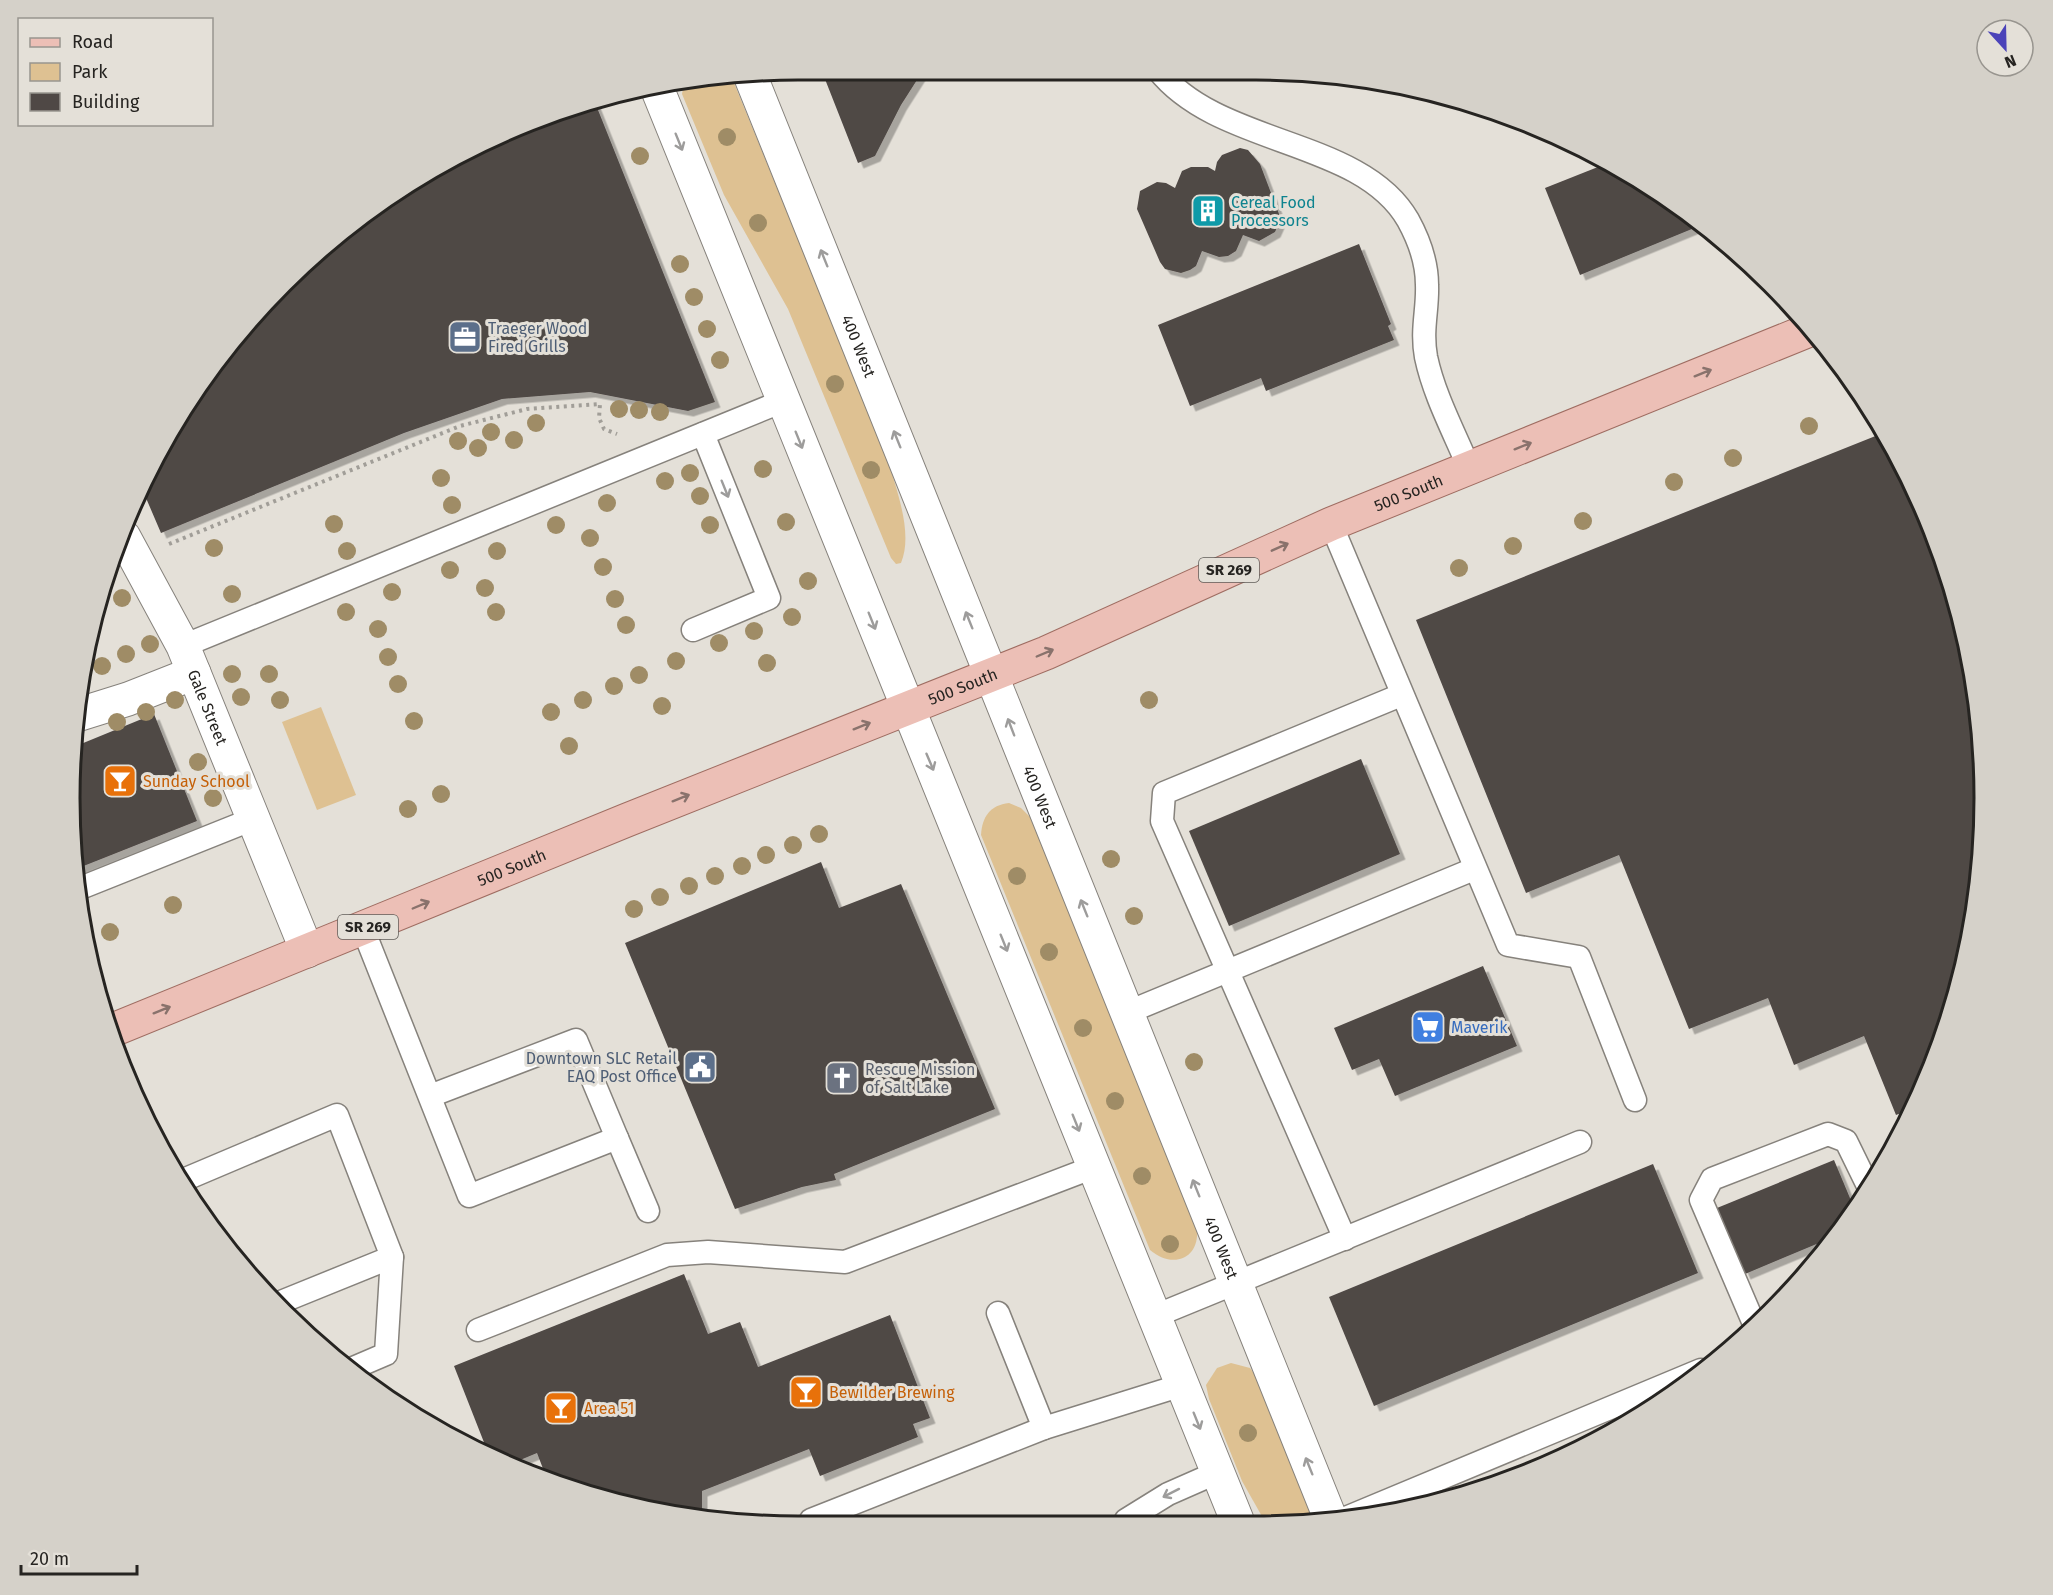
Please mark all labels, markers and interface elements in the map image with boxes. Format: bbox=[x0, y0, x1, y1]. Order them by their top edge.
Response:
legend bbox=[18, 18, 213, 126]
north arrow bbox=[1975, 18, 2035, 78]
text: Road bbox=[72, 31, 114, 53]
text: N bbox=[2002, 51, 2019, 72]
text: Park bbox=[72, 61, 108, 83]
text: Building bbox=[72, 91, 140, 113]
one-way arrow bbox=[674, 132, 685, 151]
building icon: Cereal Food Processors bbox=[1190, 193, 1226, 229]
place label: Cereal Food Processors bbox=[1231, 193, 1316, 230]
one-way arrow bbox=[818, 249, 829, 268]
street label: 400 West bbox=[838, 312, 880, 380]
office icon: Traeger Wood Fired Grills bbox=[447, 319, 483, 355]
place label: Traeger Wood Fired Grills bbox=[488, 319, 587, 356]
one-way arrow bbox=[1694, 367, 1712, 378]
one-way arrow bbox=[794, 430, 805, 449]
one-way arrow bbox=[891, 430, 902, 449]
one-way arrow bbox=[1513, 440, 1532, 451]
street label: 500 South bbox=[1371, 470, 1446, 515]
one-way arrow bbox=[720, 479, 731, 497]
one-way arrow bbox=[1271, 540, 1289, 551]
road number: SR 269 bbox=[1199, 558, 1259, 582]
one-way arrow bbox=[867, 611, 878, 629]
one-way arrow bbox=[963, 611, 974, 630]
one-way arrow bbox=[1035, 647, 1053, 658]
street label: 500 South bbox=[925, 664, 1000, 708]
street label: Gale Street bbox=[184, 667, 232, 748]
one-way arrow bbox=[1005, 718, 1016, 736]
one-way arrow bbox=[853, 720, 871, 731]
one-way arrow bbox=[925, 752, 936, 771]
bar icon: Sunday School bbox=[102, 763, 138, 799]
street label: 400 West bbox=[1019, 763, 1061, 831]
place label: Sunday School bbox=[143, 772, 250, 791]
one-way arrow bbox=[672, 792, 690, 803]
street label: 500 South bbox=[474, 845, 549, 890]
one-way arrow bbox=[411, 899, 429, 910]
one-way arrow bbox=[1077, 899, 1088, 917]
road number: SR 269 bbox=[338, 915, 398, 939]
one-way arrow bbox=[999, 933, 1010, 951]
one-way arrow bbox=[152, 1004, 171, 1015]
supermarket icon: Maverik bbox=[1410, 1009, 1446, 1045]
place label: Maverik bbox=[1451, 1018, 1508, 1037]
place label: Downtown SLC Retail EAQ Post Office bbox=[526, 1049, 677, 1086]
public building icon: Downtown SLC Retail EAQ Post Office bbox=[682, 1049, 718, 1085]
church icon: Rescue Mission of Salt Lake bbox=[824, 1060, 860, 1096]
place label: Rescue Mission of Salt Lake bbox=[865, 1060, 975, 1097]
one-way arrow bbox=[1071, 1114, 1082, 1132]
one-way arrow bbox=[1190, 1179, 1201, 1197]
street label: 400 West bbox=[1200, 1214, 1243, 1282]
bar icon: Bewilder Brewing bbox=[788, 1374, 824, 1410]
place label: Bewilder Brewing bbox=[829, 1383, 955, 1402]
bar icon: Area 51 bbox=[543, 1390, 579, 1426]
place label: Area 51 bbox=[584, 1399, 635, 1418]
one-way arrow bbox=[1192, 1411, 1203, 1430]
one-way arrow bbox=[1303, 1457, 1314, 1475]
one-way arrow bbox=[1162, 1488, 1180, 1500]
scale bar bbox=[21, 1538, 136, 1576]
text: 20 m bbox=[30, 1548, 69, 1570]

